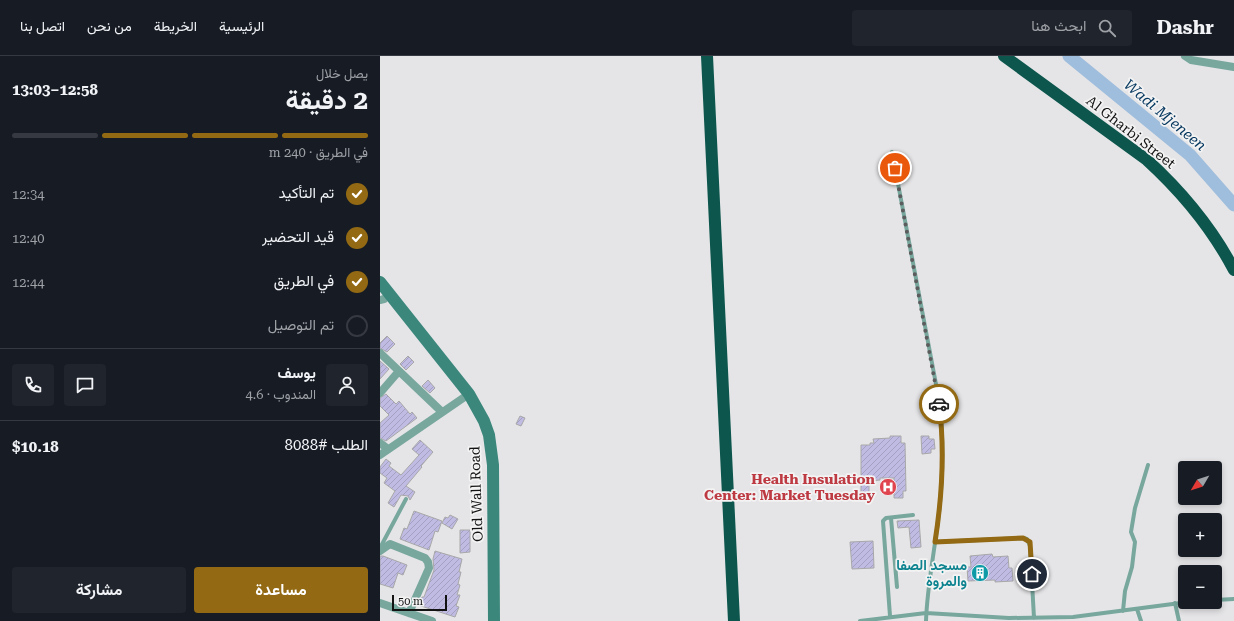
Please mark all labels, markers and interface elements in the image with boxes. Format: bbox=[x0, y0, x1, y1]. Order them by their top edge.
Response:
search box bbox=[852, 10, 1132, 46]
text: Dashr bbox=[1156, 16, 1214, 39]
text: ابحث هنا bbox=[1031, 17, 1086, 35]
icon: search bbox=[1096, 17, 1118, 39]
text: اتصل بنا bbox=[20, 18, 65, 34]
text: من نحن bbox=[87, 18, 132, 34]
text: الخريطة bbox=[154, 18, 197, 34]
text: الرئيسية bbox=[219, 18, 264, 34]
text: يصل خلال bbox=[316, 66, 368, 81]
water label: Wadi Mjeneen bbox=[1120, 75, 1210, 155]
text: 12:58–13:03 bbox=[12, 81, 98, 99]
text: 2 دقيقة bbox=[286, 85, 368, 115]
street label: Al Gharbi Street bbox=[1083, 92, 1179, 172]
text: في الطريق · 240 m bbox=[269, 145, 368, 160]
pin bbox=[878, 151, 912, 185]
icon: bag bbox=[884, 157, 906, 179]
icon: check bbox=[346, 183, 368, 205]
text: تم التأكيد bbox=[279, 184, 334, 202]
text: 12:34 bbox=[12, 187, 44, 202]
icon: check bbox=[346, 227, 368, 249]
text: قيد التحضير bbox=[262, 228, 334, 246]
text: 12:40 bbox=[12, 231, 44, 246]
icon: check bbox=[346, 271, 368, 293]
text: في الطريق bbox=[274, 272, 334, 290]
text: 12:44 bbox=[12, 275, 44, 290]
text: تم التوصيل bbox=[268, 316, 334, 334]
button: phone bbox=[12, 364, 54, 406]
button: chat bbox=[64, 364, 106, 406]
text: يوسف bbox=[278, 364, 316, 382]
button: person bbox=[326, 364, 368, 406]
courier bbox=[919, 384, 959, 424]
text: المندوب · 4.6 bbox=[246, 387, 316, 402]
icon: car bbox=[928, 393, 950, 415]
text: الطلب #8088 bbox=[285, 436, 368, 454]
text: $10.18 bbox=[12, 438, 59, 456]
street label: Old Wall Road bbox=[466, 446, 486, 542]
north arrow bbox=[1178, 461, 1222, 505]
map controls bbox=[1178, 461, 1222, 609]
place label: Health Insulation Center: Market Tuesday bbox=[704, 471, 876, 503]
hospital icon: Health Insulation Center: Market Tuesday bbox=[878, 477, 898, 497]
button: + bbox=[1178, 513, 1222, 557]
place label: مسجد الصفا والمروة bbox=[896, 557, 967, 590]
pin bbox=[1015, 557, 1049, 591]
building icon: مسجد الصفا والمروة bbox=[970, 563, 990, 583]
icon: home bbox=[1021, 563, 1043, 585]
button: − bbox=[1178, 565, 1222, 609]
button: مشاركة bbox=[12, 567, 186, 613]
button: مساعدة bbox=[194, 567, 368, 613]
scale bar bbox=[392, 593, 447, 612]
text: 50 m bbox=[398, 595, 423, 608]

